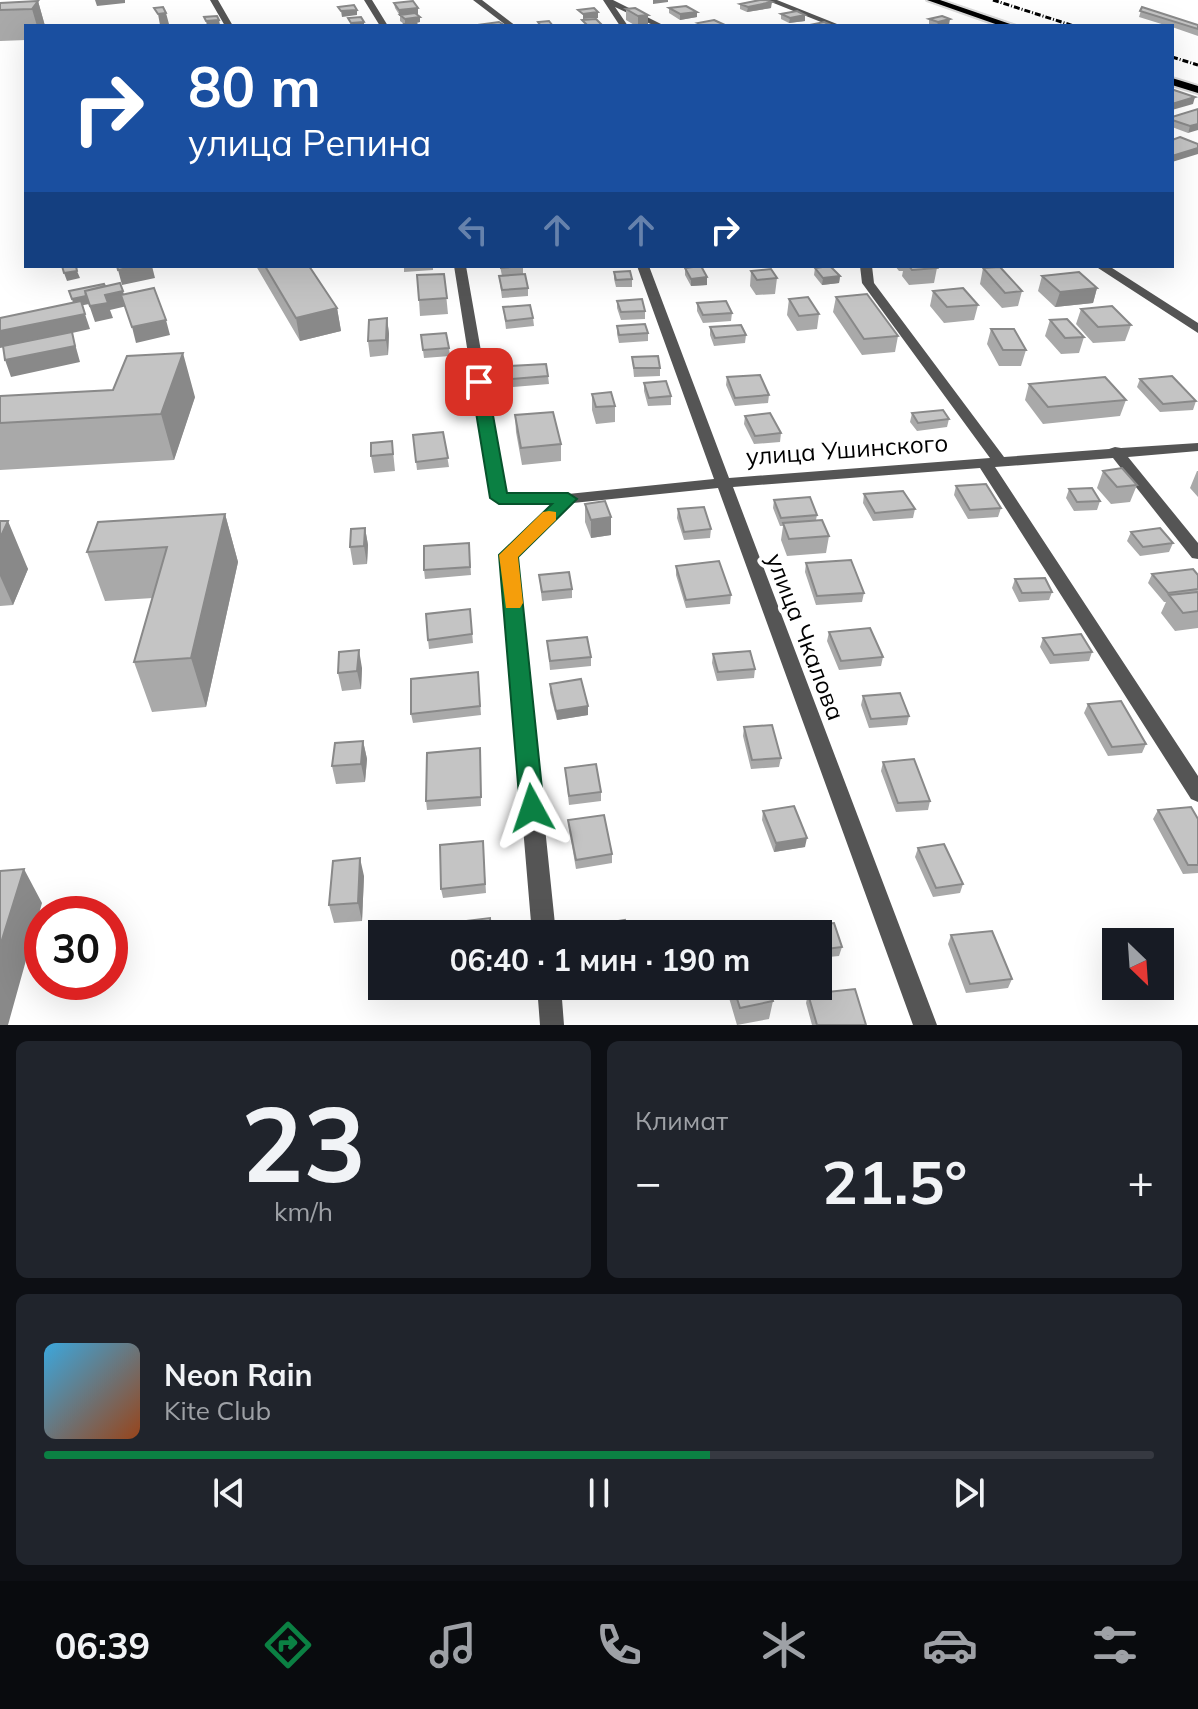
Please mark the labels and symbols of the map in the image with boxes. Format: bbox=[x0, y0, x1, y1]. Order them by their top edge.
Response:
pin bbox=[445, 348, 513, 416]
street label: улица Ушинского bbox=[745, 427, 949, 471]
street label: улица Чкалова bbox=[760, 549, 852, 724]
position arrow bbox=[490, 766, 574, 850]
speed limit sign: 30 bbox=[24, 896, 128, 1000]
north arrow bbox=[1102, 928, 1174, 1000]

